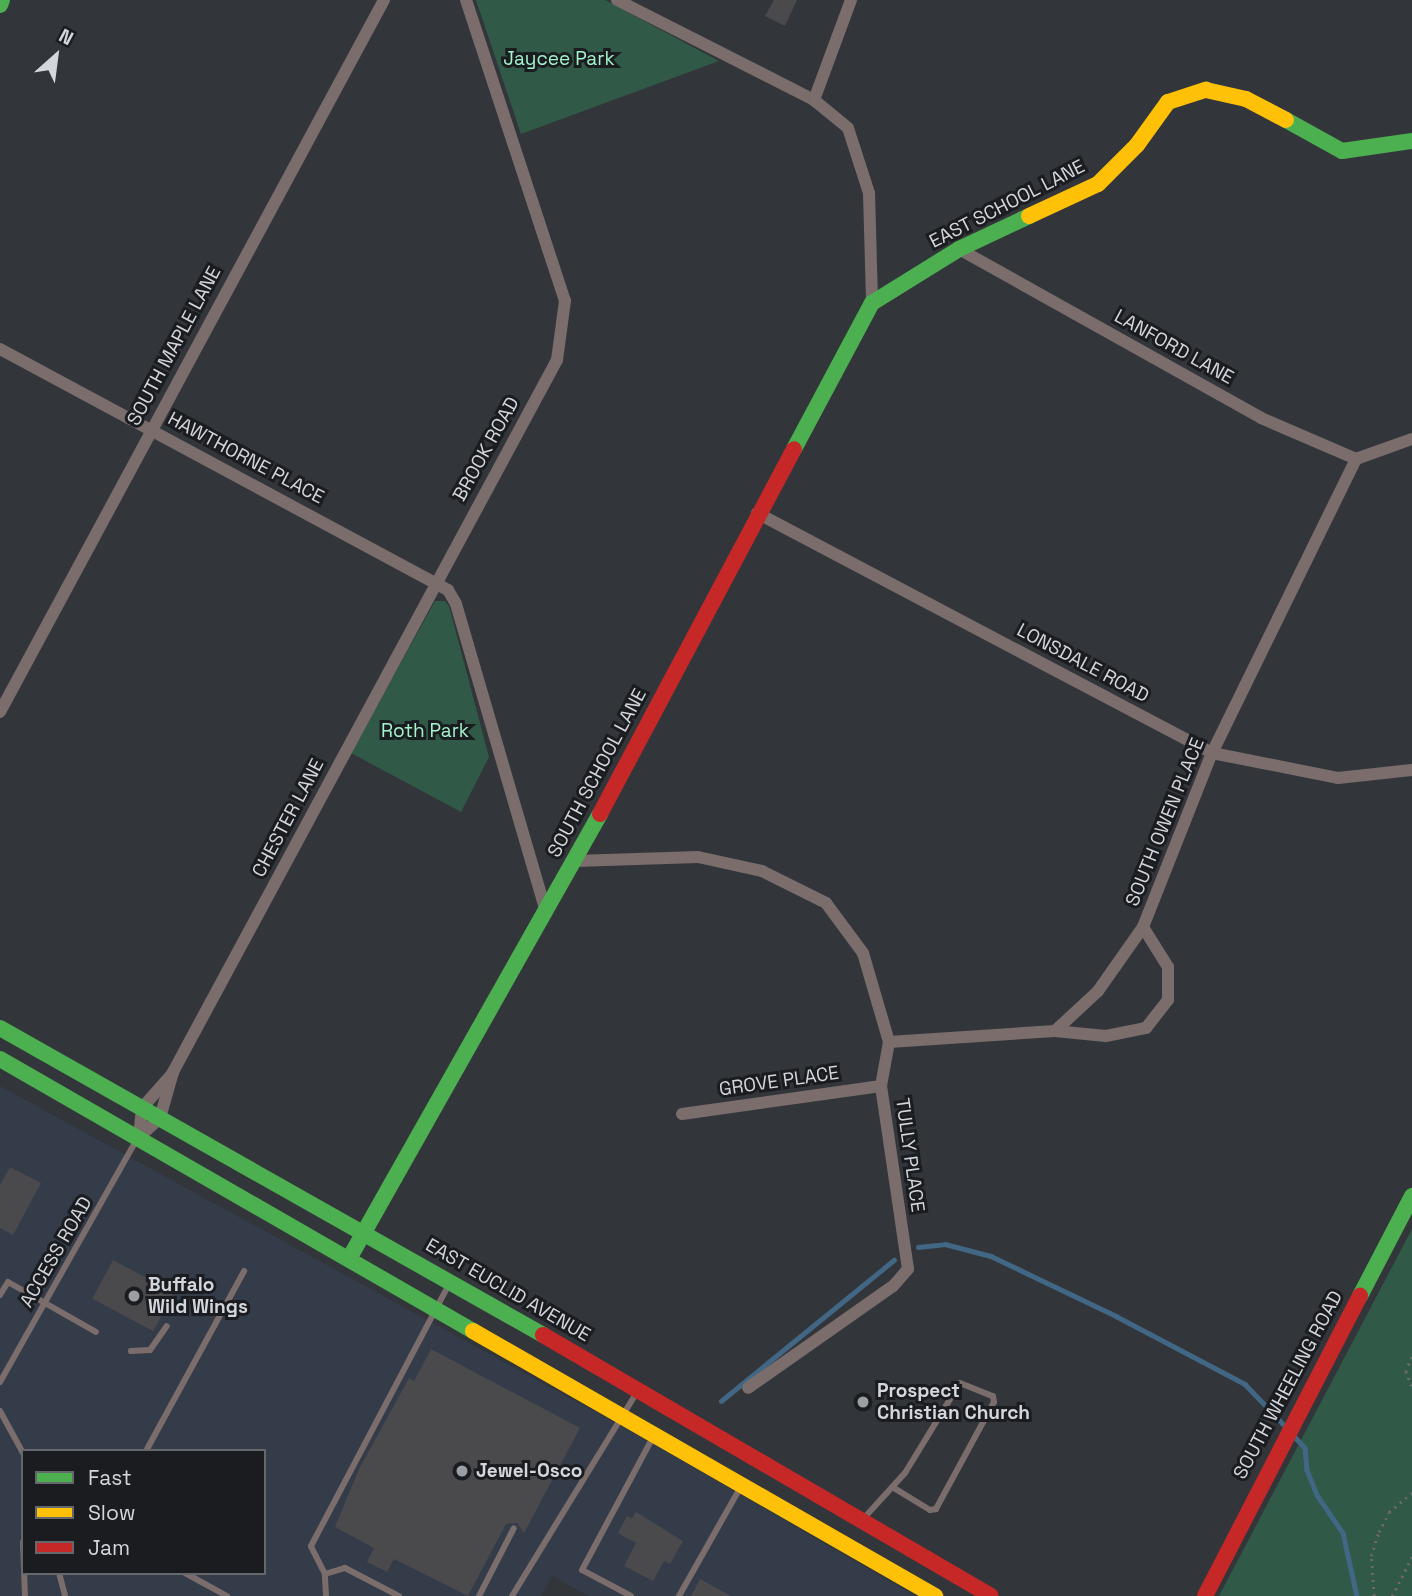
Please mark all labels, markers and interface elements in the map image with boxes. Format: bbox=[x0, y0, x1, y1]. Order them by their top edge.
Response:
north arrow bbox=[21, 21, 91, 91]
text: N bbox=[55, 23, 78, 51]
park label: Jaycee Park bbox=[503, 48, 615, 70]
street label: EAST SCHOOL LANE bbox=[925, 155, 1089, 253]
street label: SOUTH MAPLE LANE bbox=[122, 263, 226, 429]
street label: LANFORD LANE bbox=[1110, 305, 1238, 389]
street label: BROOK ROAD bbox=[448, 393, 524, 505]
street label: HAWTHORNE PLACE bbox=[164, 407, 328, 509]
street label: LONSDALE ROAD bbox=[1013, 619, 1153, 707]
street label: SOUTH SCHOOL LANE bbox=[543, 685, 651, 861]
park label: Roth Park bbox=[381, 720, 469, 742]
street label: SOUTH OWEN PLACE bbox=[1121, 735, 1209, 909]
street label: CHESTER LANE bbox=[247, 755, 329, 881]
street label: GROVE PLACE bbox=[718, 1061, 840, 1101]
street label: TULLY PLACE bbox=[891, 1096, 929, 1214]
street label: ACCESS ROAD bbox=[15, 1193, 97, 1311]
street label: EAST EUCLID AVENUE bbox=[421, 1233, 595, 1347]
place label: Buffalo Wild Wings bbox=[148, 1274, 248, 1318]
street label: SOUTH WHEELING ROAD bbox=[1229, 1287, 1347, 1483]
marker: Buffalo Wild Wings bbox=[126, 1288, 142, 1304]
place label: Prospect Christian Church bbox=[877, 1380, 1030, 1424]
marker: Prospect Christian Church bbox=[855, 1394, 871, 1410]
legend bbox=[21, 1449, 266, 1575]
place label: Jewel-Osco bbox=[476, 1460, 582, 1482]
marker: Jewel-Osco bbox=[454, 1463, 470, 1479]
text: Fast bbox=[88, 1464, 132, 1491]
text: Slow bbox=[88, 1499, 136, 1526]
text: Jam bbox=[88, 1534, 130, 1561]

